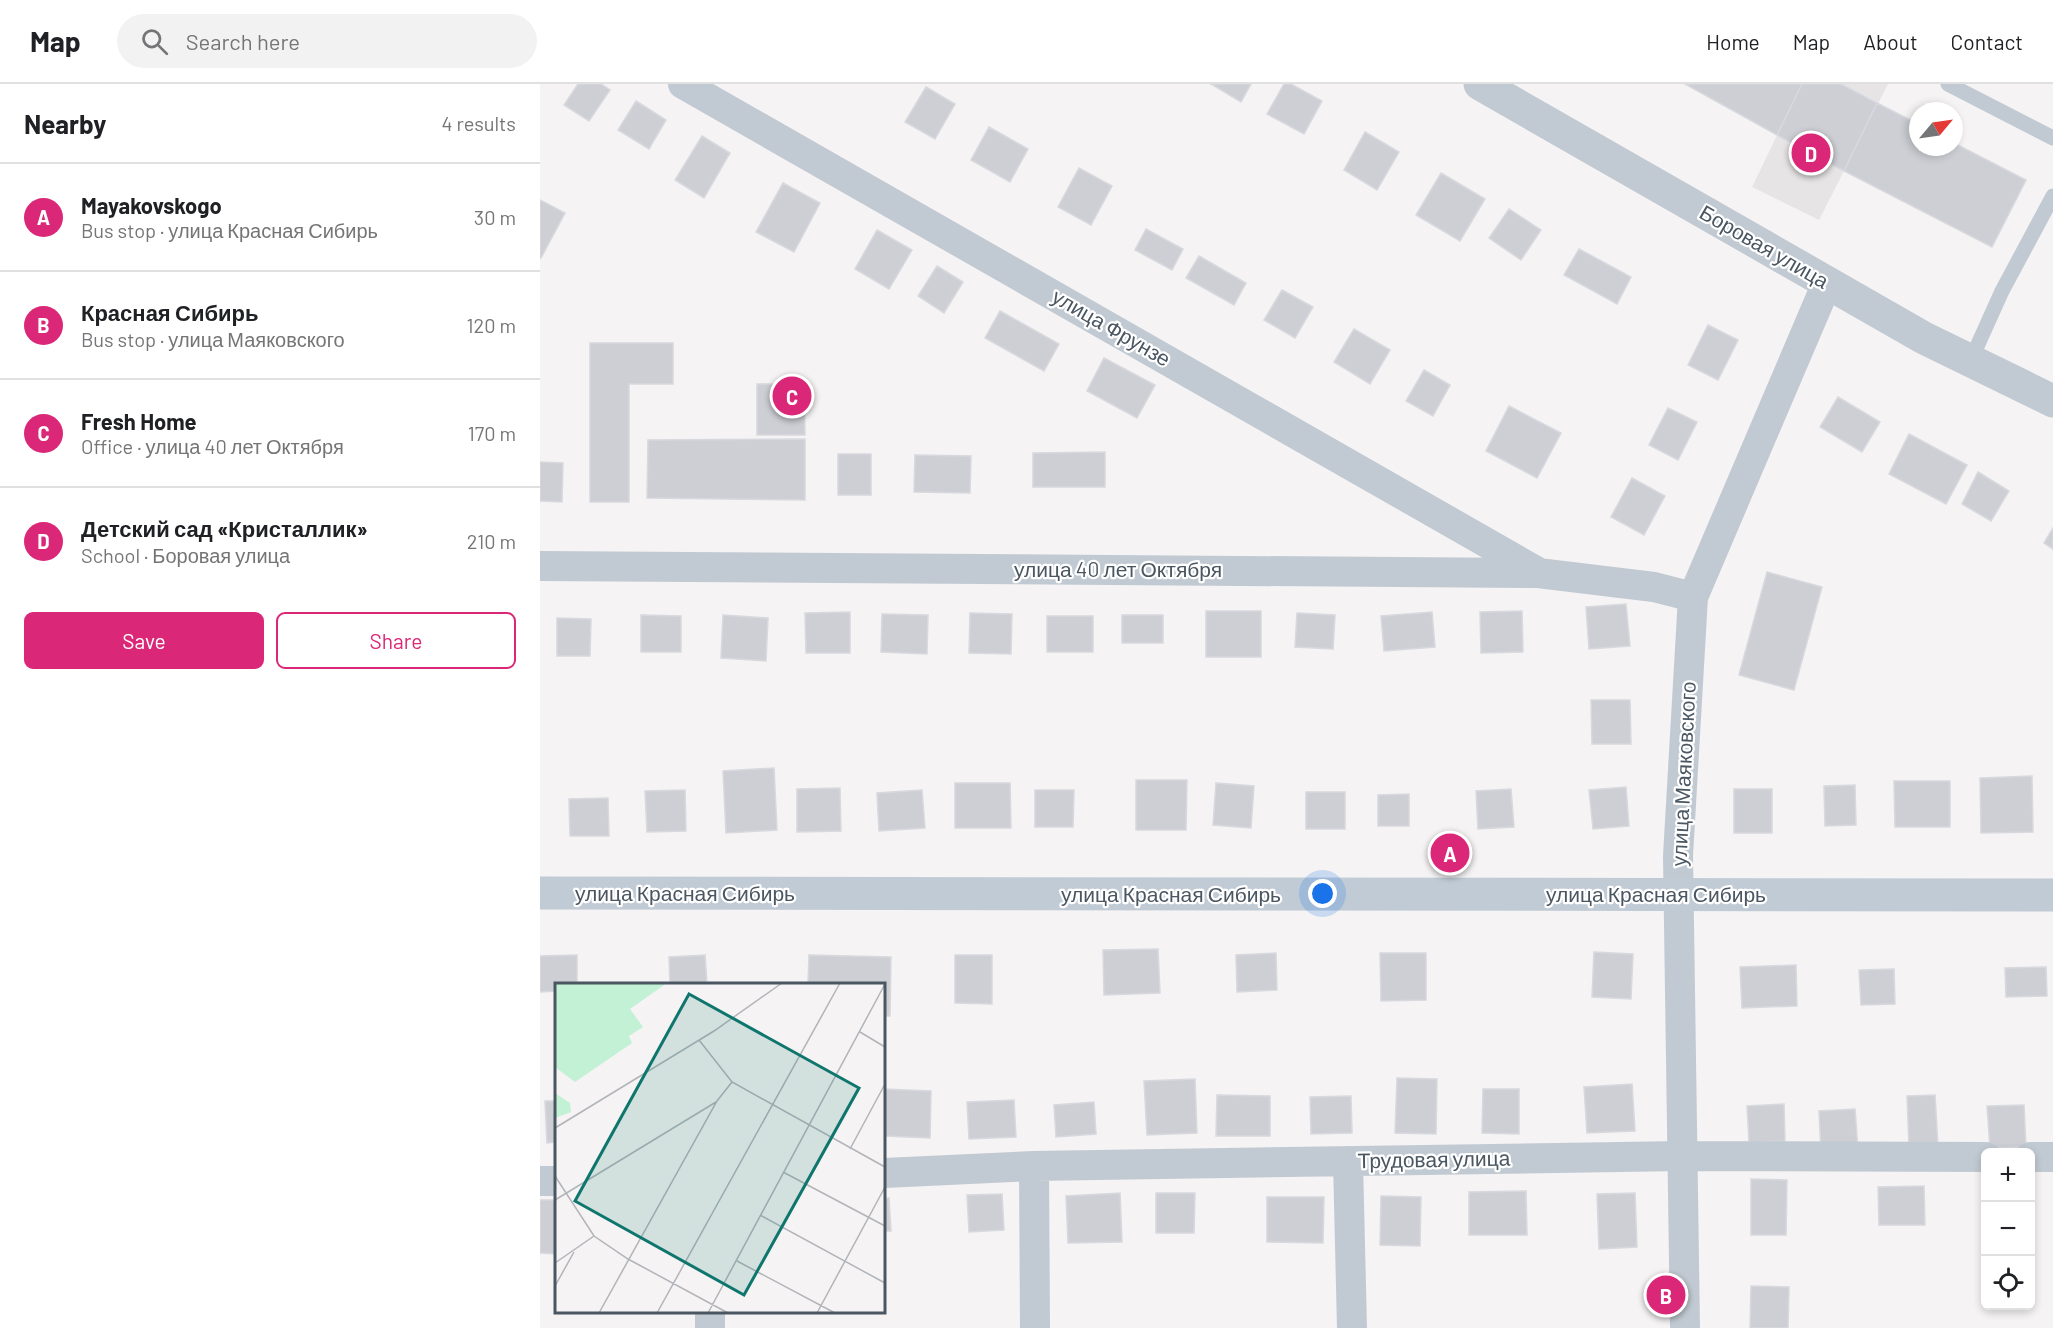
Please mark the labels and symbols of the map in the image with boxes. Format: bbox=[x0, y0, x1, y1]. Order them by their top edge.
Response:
north arrow bbox=[1909, 102, 1963, 156]
pin: D bbox=[1792, 130, 1830, 176]
street label: Боровая улица bbox=[1696, 199, 1834, 293]
street label: улица Фрунзе bbox=[1048, 283, 1175, 371]
pin: C bbox=[772, 374, 812, 418]
street label: улица 40 лет Октября bbox=[1014, 556, 1222, 581]
street label: улица Маяковского bbox=[1665, 681, 1700, 867]
pin: A bbox=[1430, 830, 1470, 876]
your location bbox=[1308, 879, 1337, 908]
street label: улица Красная Сибирь bbox=[575, 880, 795, 905]
street label: улица Красная Сибирь bbox=[1061, 881, 1281, 906]
street label: улица Красная Сибирь bbox=[1546, 881, 1766, 906]
inset map bbox=[555, 983, 885, 1313]
street label: Трудовая улица bbox=[1357, 1145, 1511, 1172]
pin: B bbox=[1646, 1272, 1686, 1318]

